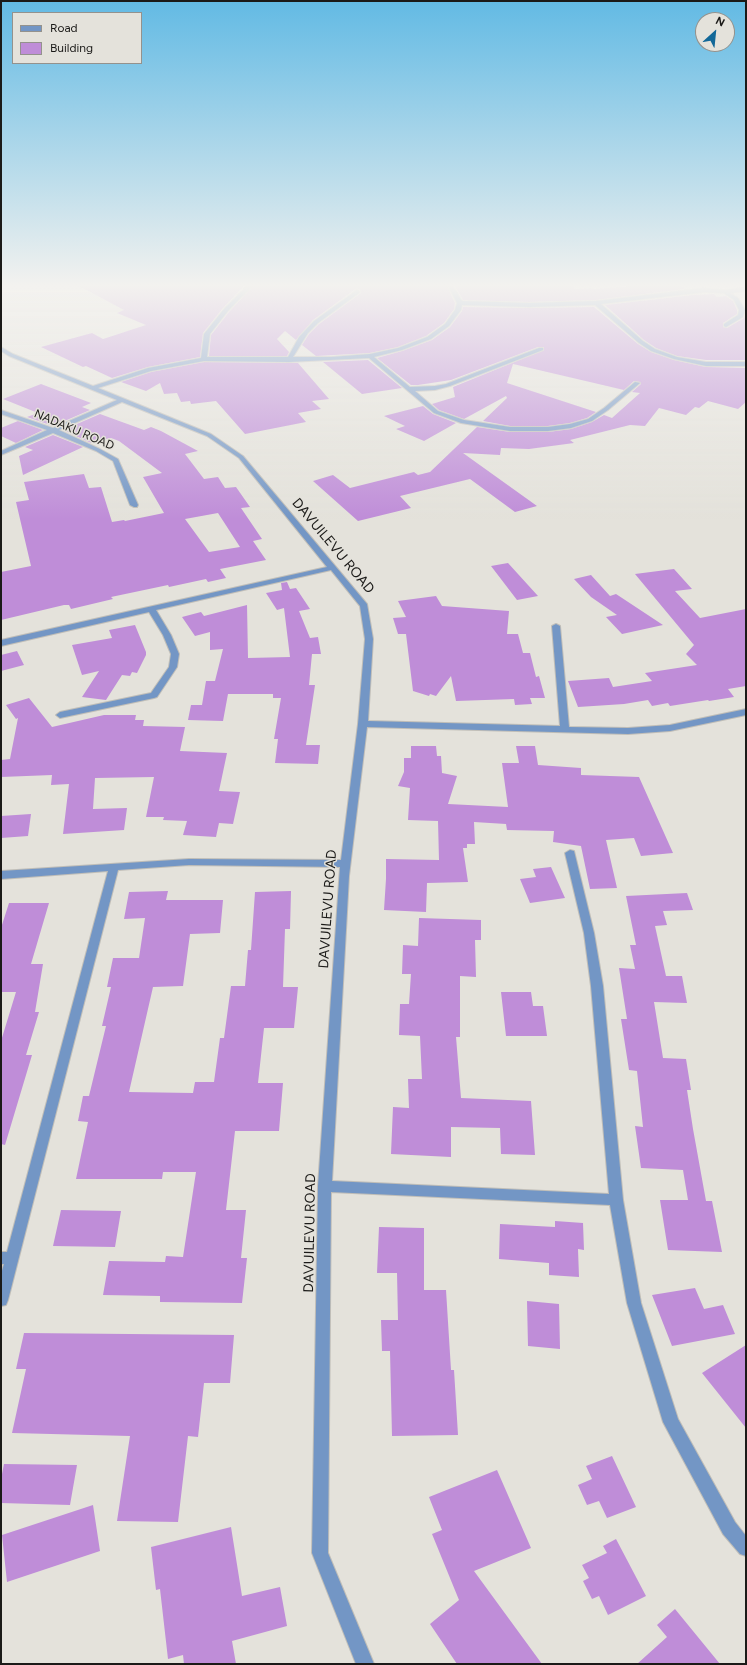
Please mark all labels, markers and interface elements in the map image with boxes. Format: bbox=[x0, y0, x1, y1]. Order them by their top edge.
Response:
legend bbox=[12, 12, 142, 64]
north arrow bbox=[695, 12, 735, 52]
text: N bbox=[713, 14, 727, 29]
text: Road bbox=[50, 21, 78, 35]
text: Building bbox=[50, 41, 93, 55]
street label: NADAKU ROAD bbox=[32, 407, 116, 453]
street label: DAVUILEVU ROAD bbox=[288, 495, 378, 597]
street label: DAVUILEVU ROAD bbox=[315, 849, 341, 969]
street label: DAVUILEVU ROAD bbox=[301, 1173, 319, 1293]

